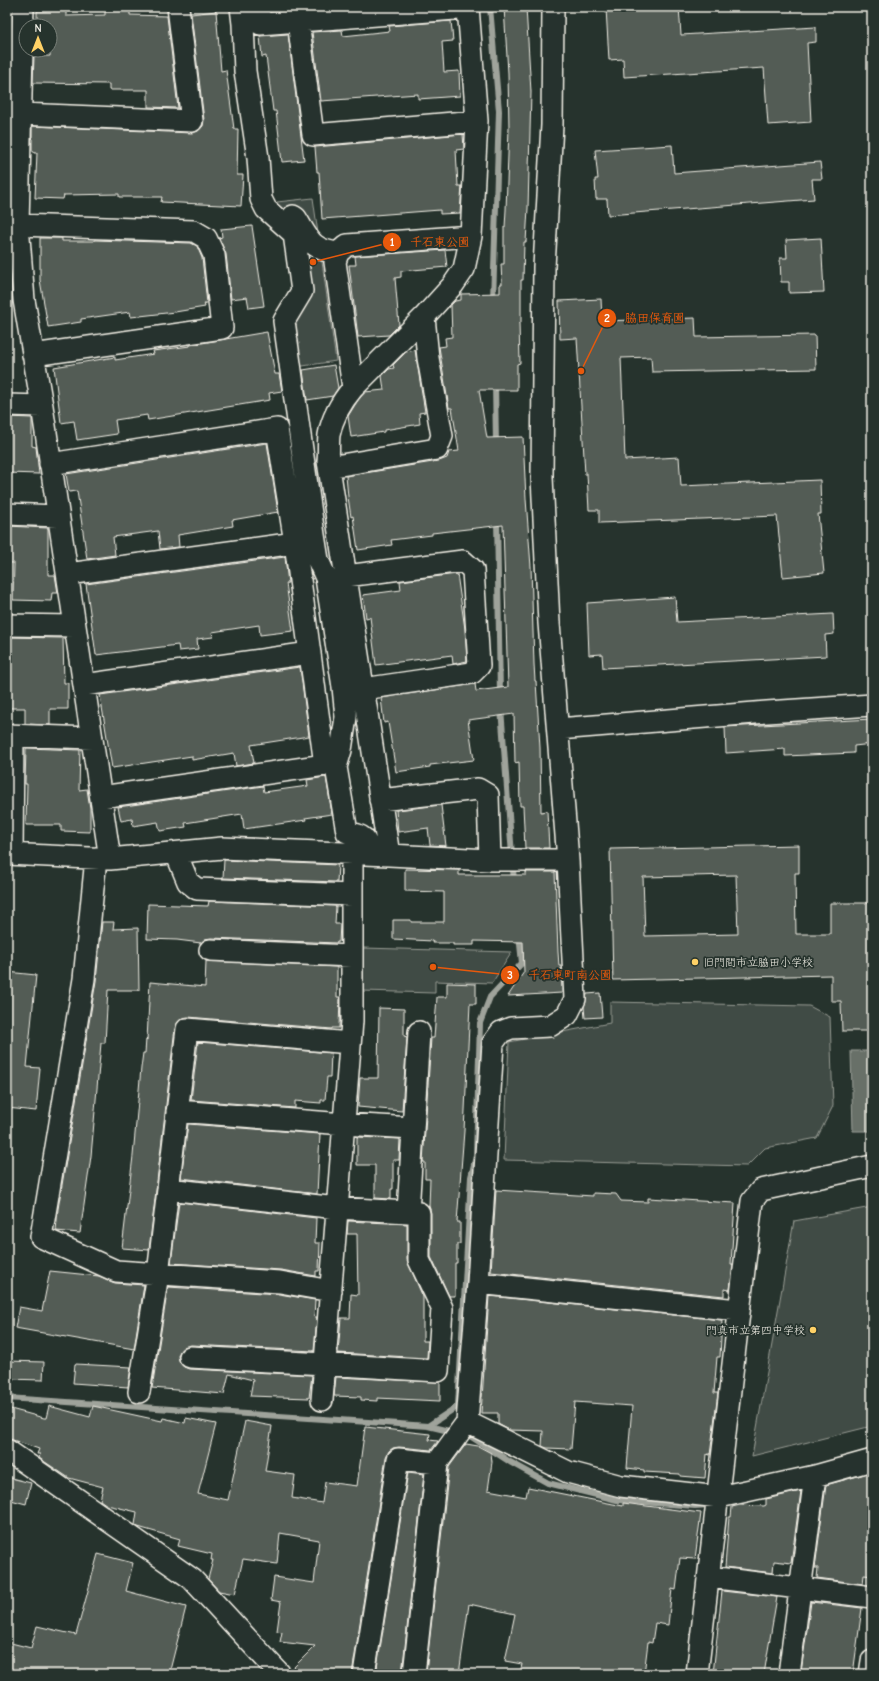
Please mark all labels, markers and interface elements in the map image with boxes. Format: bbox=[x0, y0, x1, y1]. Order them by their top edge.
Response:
north arrow bbox=[18, 18, 58, 58]
text: N bbox=[34, 22, 42, 35]
callout: 千石東公園 bbox=[382, 230, 478, 254]
text: 1 bbox=[390, 235, 395, 249]
text: 千石東公園 bbox=[410, 235, 470, 249]
callout: 脇田保育園 bbox=[597, 306, 693, 330]
text: 2 bbox=[604, 311, 610, 325]
text: 脇田保育園 bbox=[625, 311, 685, 325]
place label: 旧門間市立脇田小学校 bbox=[703, 956, 813, 969]
marker: 旧門間市立脇田小学校 bbox=[690, 957, 700, 967]
callout: 千石東町南公園 bbox=[500, 963, 620, 987]
text: 3 bbox=[507, 968, 513, 982]
text: 千石東町南公園 bbox=[528, 968, 612, 982]
place label: 門真市立第四中学校 bbox=[706, 1324, 805, 1337]
marker: 門真市立第四中学校 bbox=[808, 1325, 818, 1335]

